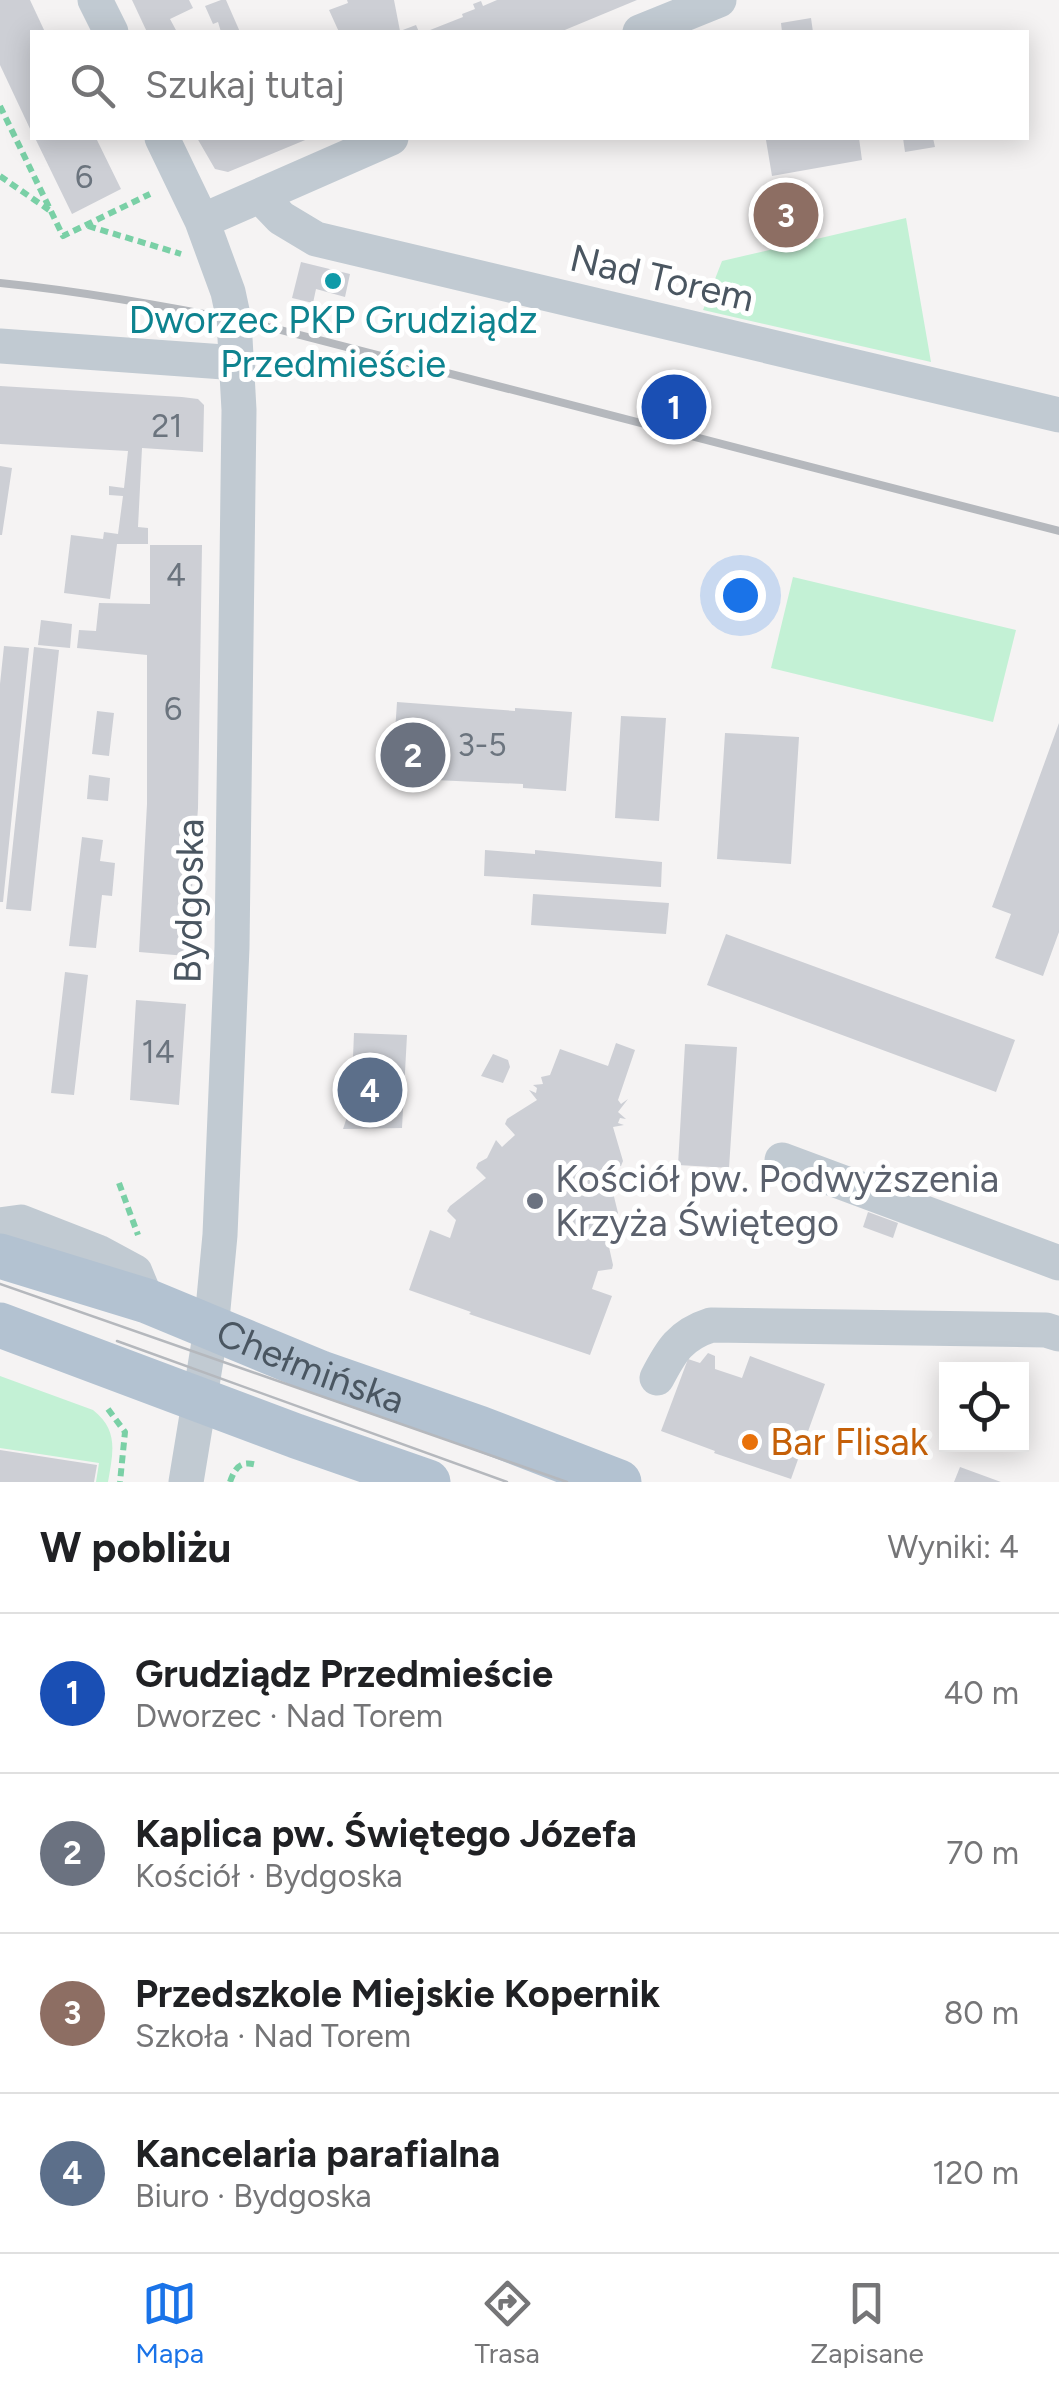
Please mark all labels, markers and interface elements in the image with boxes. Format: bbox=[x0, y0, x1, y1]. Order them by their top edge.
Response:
search box bbox=[30, 30, 1029, 140]
icon: search bbox=[65, 58, 120, 113]
text: Szukaj tutaj bbox=[145, 62, 345, 108]
house number: 6 bbox=[75, 158, 93, 196]
pin: 3 bbox=[754, 178, 818, 252]
street label: Nad Torem bbox=[566, 235, 758, 321]
marker: Dworzec PKP Grudziądz Przedmieście bbox=[322, 270, 344, 292]
place label: Dworzec PKP Grudziądz Przedmieście bbox=[128, 297, 538, 387]
pin: 1 bbox=[642, 370, 706, 444]
house number: 21 bbox=[151, 407, 183, 445]
house number: 4 bbox=[166, 556, 186, 594]
your location bbox=[715, 570, 766, 621]
house number: 6 bbox=[164, 690, 182, 728]
pin: 2 bbox=[380, 718, 446, 792]
house number: 3-5 bbox=[457, 726, 507, 764]
street label: Bydgoska bbox=[165, 818, 213, 984]
house number: 14 bbox=[141, 1033, 175, 1071]
pin: 4 bbox=[338, 1052, 402, 1128]
place label: Kościół pw. Podwyższenia Krzyża Świętego bbox=[555, 1156, 999, 1246]
marker: Kościół pw. Podwyższenia Krzyża Świętego bbox=[524, 1190, 546, 1212]
street label: Chełmińska bbox=[210, 1309, 411, 1423]
map controls bbox=[939, 1362, 1029, 1452]
button: locate bbox=[939, 1362, 1029, 1452]
place label: Bar Flisak bbox=[770, 1419, 929, 1465]
marker: Bar Flisak bbox=[739, 1431, 761, 1453]
text: W pobliżu bbox=[40, 1522, 231, 1573]
text: Wyniki: 4 bbox=[887, 1528, 1019, 1566]
text: Grudziądz Przedmieście bbox=[135, 1651, 553, 1697]
text: 1 bbox=[66, 1674, 79, 1712]
text: 40 m bbox=[943, 1674, 1019, 1712]
text: Dworzec · Nad Torem bbox=[135, 1697, 443, 1735]
text: Kaplica pw. Świętego Józefa bbox=[135, 1811, 637, 1857]
text: 2 bbox=[63, 1834, 82, 1872]
text: 70 m bbox=[946, 1834, 1019, 1872]
text: Kościół · Bydgoska bbox=[135, 1857, 403, 1895]
text: Przedszkole Miejskie Kopernik bbox=[135, 1971, 660, 2017]
text: 3 bbox=[64, 1994, 81, 2032]
text: 80 m bbox=[944, 1994, 1019, 2032]
text: Szkoła · Nad Torem bbox=[135, 2017, 411, 2055]
text: Kancelaria parafialna bbox=[135, 2131, 500, 2177]
text: 4 bbox=[62, 2154, 83, 2192]
text: 120 m bbox=[932, 2154, 1019, 2192]
text: Biuro · Bydgoska bbox=[135, 2177, 372, 2215]
tab: Mapa bbox=[135, 2276, 204, 2370]
tab: Trasa bbox=[475, 2276, 540, 2370]
tab: Zapisane bbox=[810, 2276, 924, 2370]

